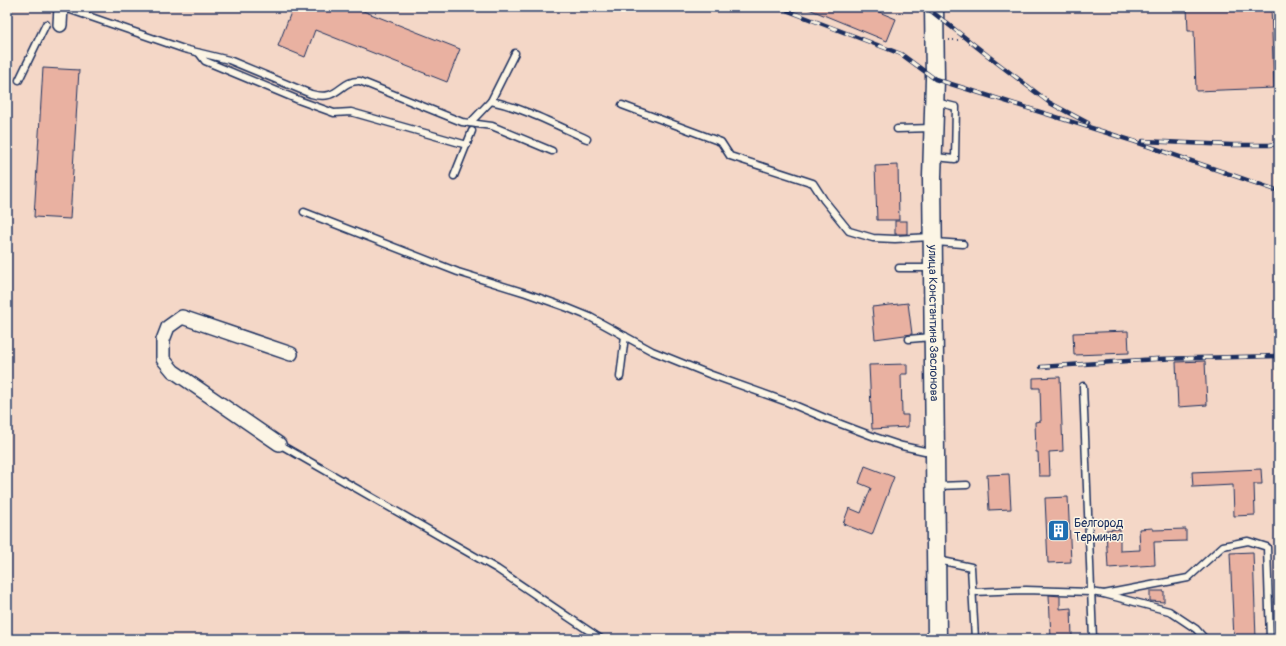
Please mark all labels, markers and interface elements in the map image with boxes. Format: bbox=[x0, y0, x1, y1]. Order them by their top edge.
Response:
street label: улица Константина Заслонова bbox=[925, 244, 942, 402]
place label: Белгород Терминал bbox=[1074, 516, 1124, 545]
building icon: Белгород Терминал bbox=[1045, 517, 1071, 543]

